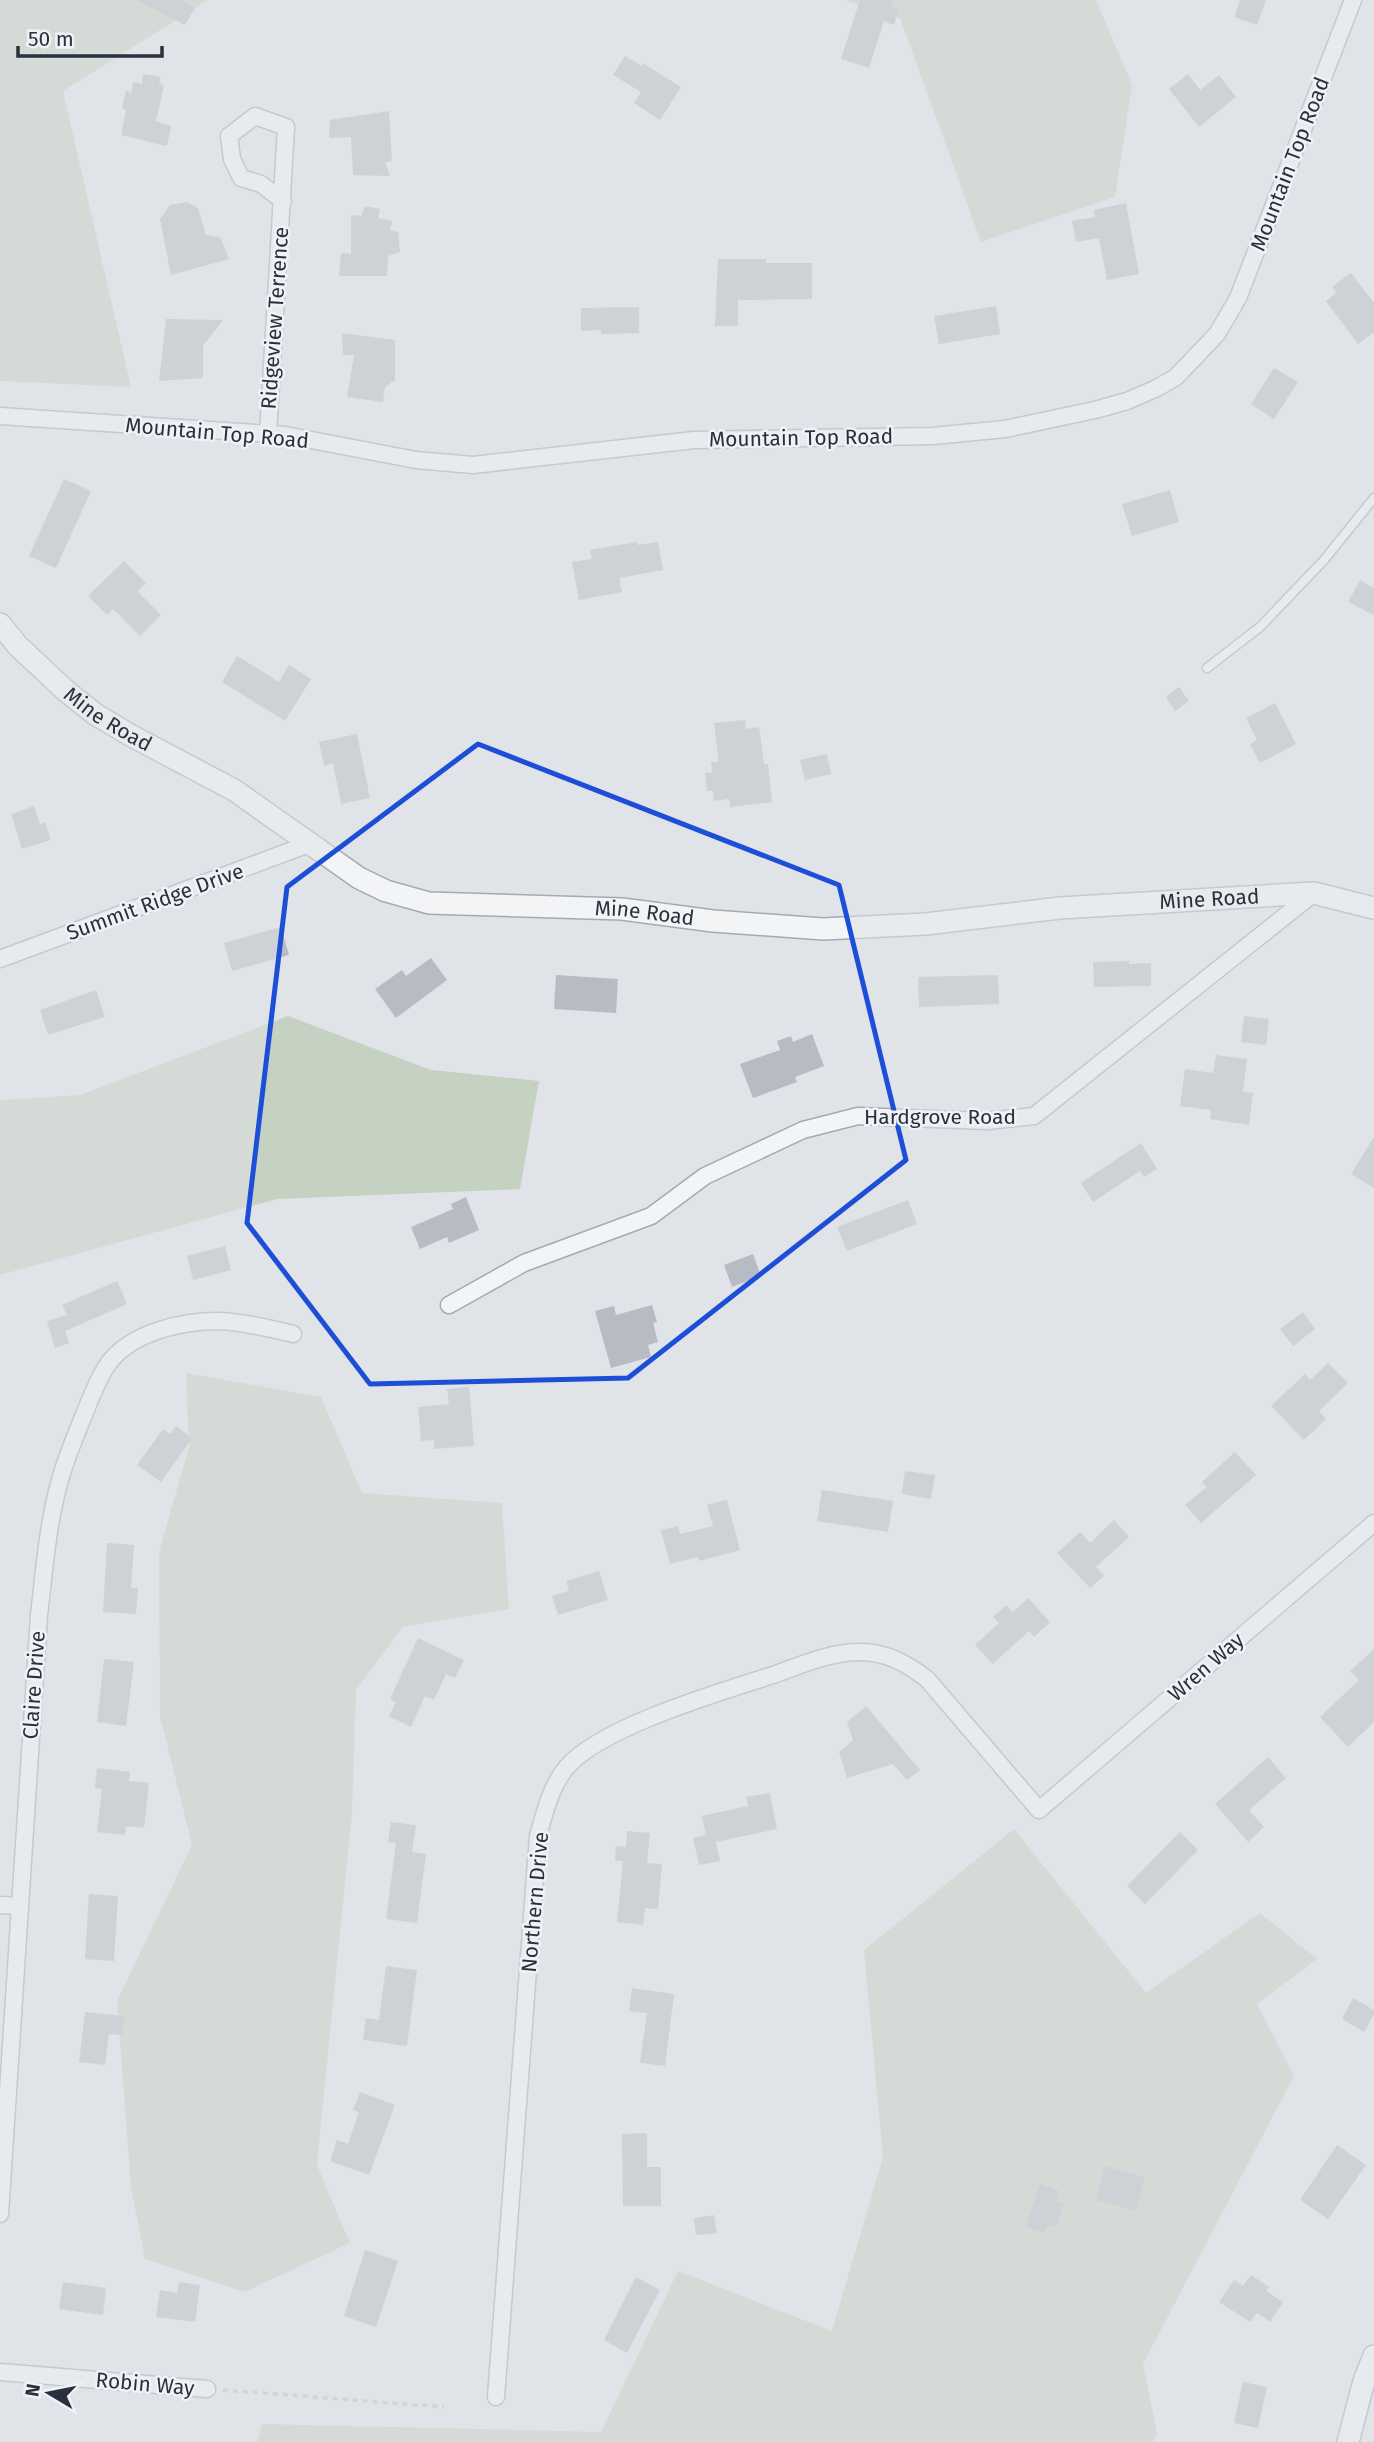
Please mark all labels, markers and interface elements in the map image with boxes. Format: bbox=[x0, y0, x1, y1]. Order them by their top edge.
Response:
scale bar bbox=[18, 14, 161, 58]
text: 50 m bbox=[28, 26, 74, 52]
street label: Mountain Top Road bbox=[1245, 73, 1335, 255]
street label: Ridgeview Terrence bbox=[256, 226, 294, 410]
street label: Mountain Top Road bbox=[124, 412, 310, 454]
street label: Mountain Top Road bbox=[709, 423, 893, 453]
street label: Mine Road bbox=[59, 681, 156, 757]
street label: Summit Ridge Drive bbox=[63, 858, 247, 946]
street label: Mine Road bbox=[1159, 883, 1260, 915]
street label: Mine Road bbox=[594, 895, 696, 931]
street label: Hardgrove Road bbox=[864, 1104, 1016, 1130]
street label: Wren Way bbox=[1163, 1627, 1250, 1707]
street label: Claire Drive bbox=[17, 1630, 51, 1740]
street label: Northern Drive bbox=[516, 1830, 554, 1974]
north arrow bbox=[14, 2358, 84, 2428]
street label: Robin Way bbox=[95, 2367, 196, 2401]
text: N bbox=[20, 2382, 45, 2398]

